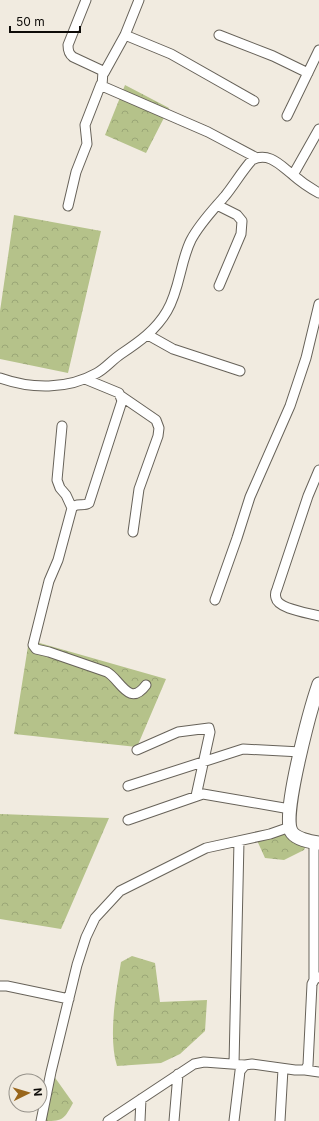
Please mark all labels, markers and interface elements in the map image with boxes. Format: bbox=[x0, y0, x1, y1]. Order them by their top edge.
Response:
scale bar bbox=[10, 8, 80, 34]
text: 50 m bbox=[16, 14, 45, 29]
north arrow bbox=[8, 1073, 48, 1113]
text: N bbox=[31, 1087, 45, 1097]

